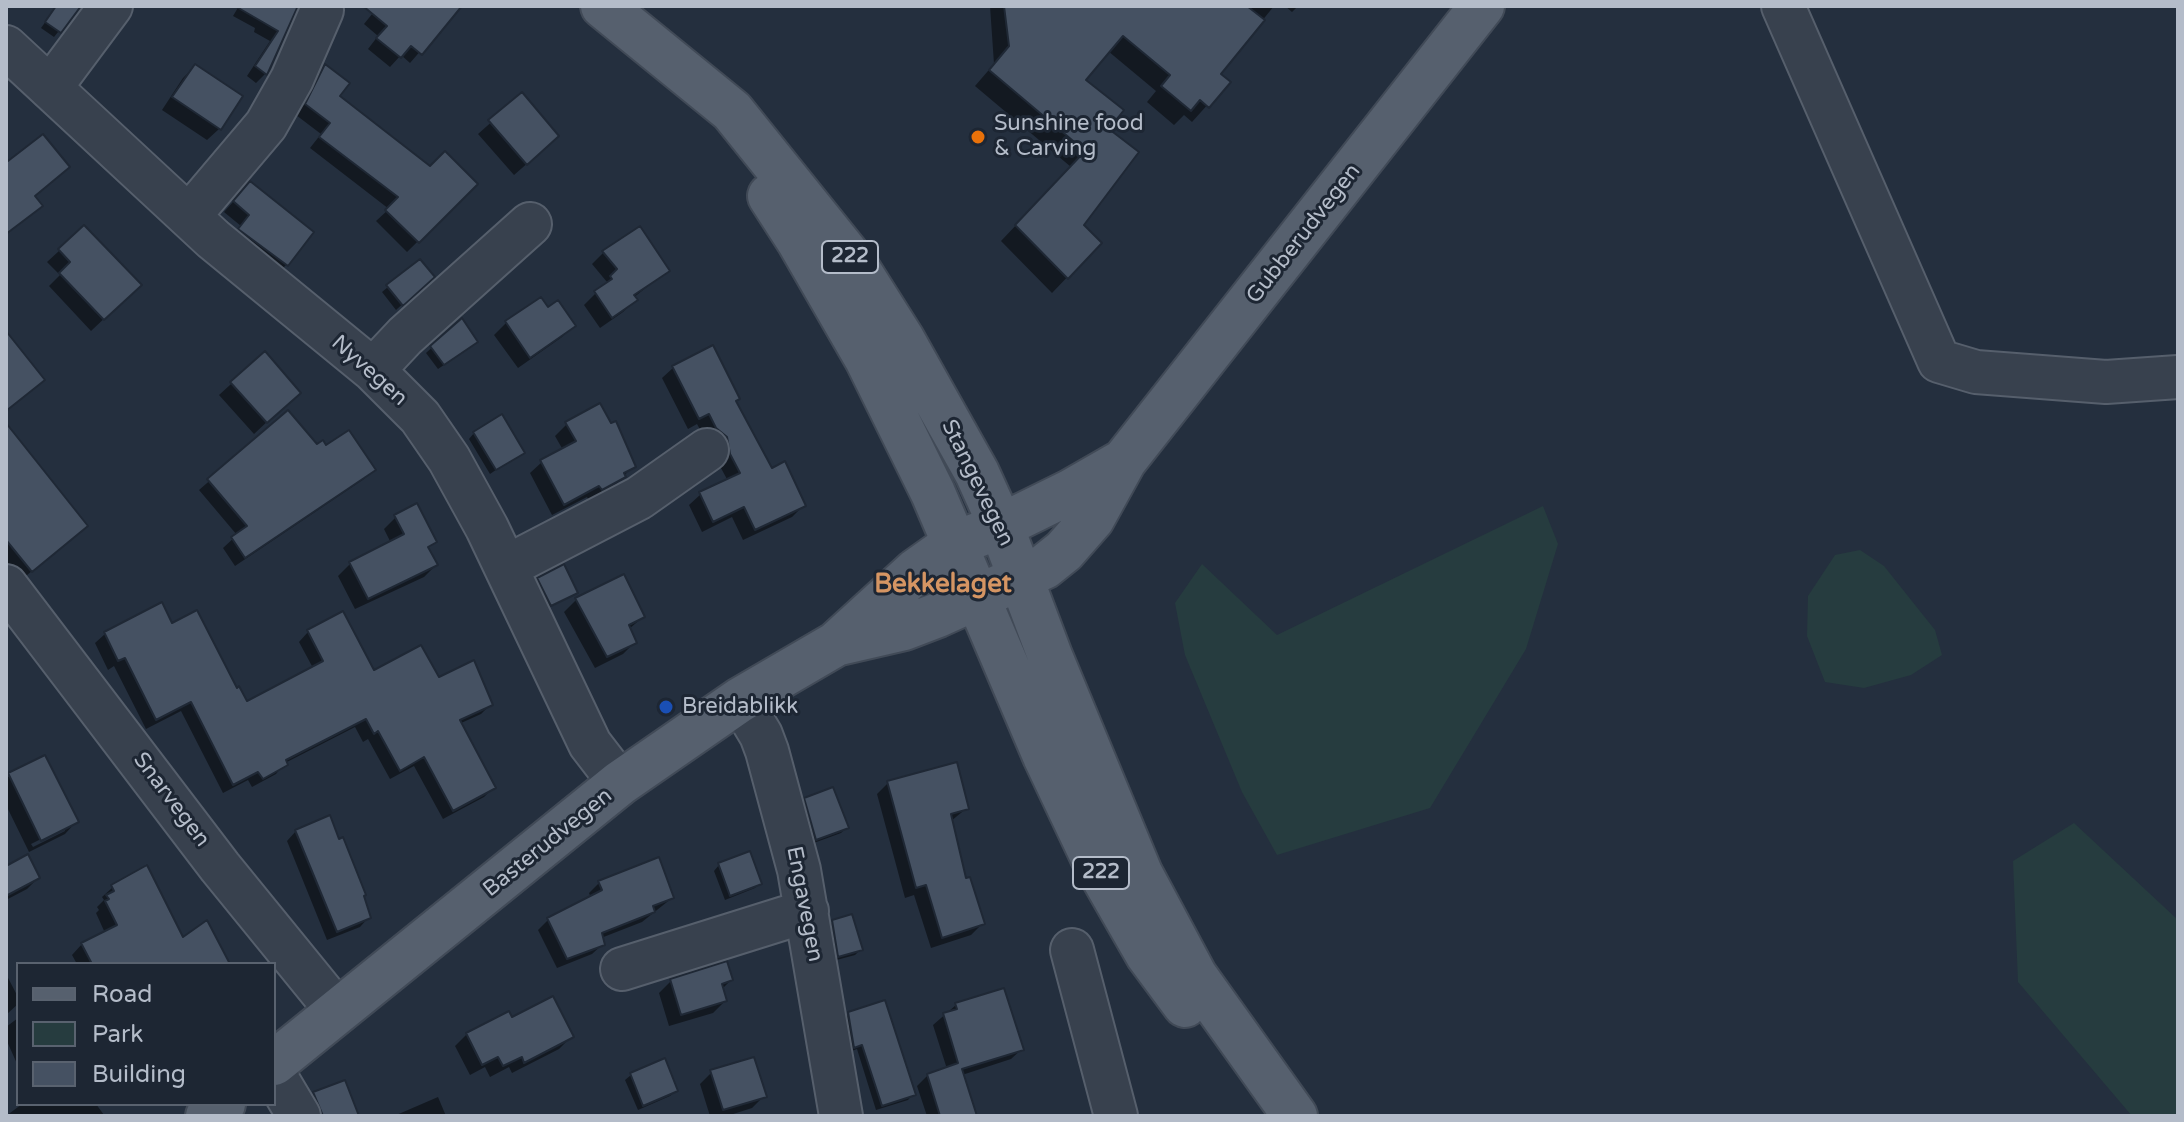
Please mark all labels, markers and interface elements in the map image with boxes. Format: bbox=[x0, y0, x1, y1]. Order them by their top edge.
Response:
place label: Sunshine food & Carving bbox=[994, 111, 1144, 162]
marker: Sunshine food & Carving bbox=[969, 128, 987, 146]
street label: Gubberudvegen bbox=[1241, 159, 1367, 309]
road number: 222 bbox=[822, 241, 878, 273]
street label: Nyvegen bbox=[326, 330, 412, 412]
street label: Stangevegen bbox=[935, 416, 1019, 550]
district label: Bekkelaget bbox=[874, 569, 1012, 601]
place label: Breidablikk bbox=[682, 694, 798, 720]
marker: Breidablikk bbox=[657, 698, 675, 716]
street label: Snarvegen bbox=[127, 748, 215, 852]
street label: Basterudvegen bbox=[478, 783, 618, 903]
street label: Engavegen bbox=[780, 844, 828, 964]
road number: 222 bbox=[1073, 857, 1129, 889]
legend bbox=[16, 962, 276, 1106]
text: Road bbox=[92, 980, 152, 1009]
text: Park bbox=[92, 1020, 143, 1049]
text: Building bbox=[92, 1060, 186, 1089]

